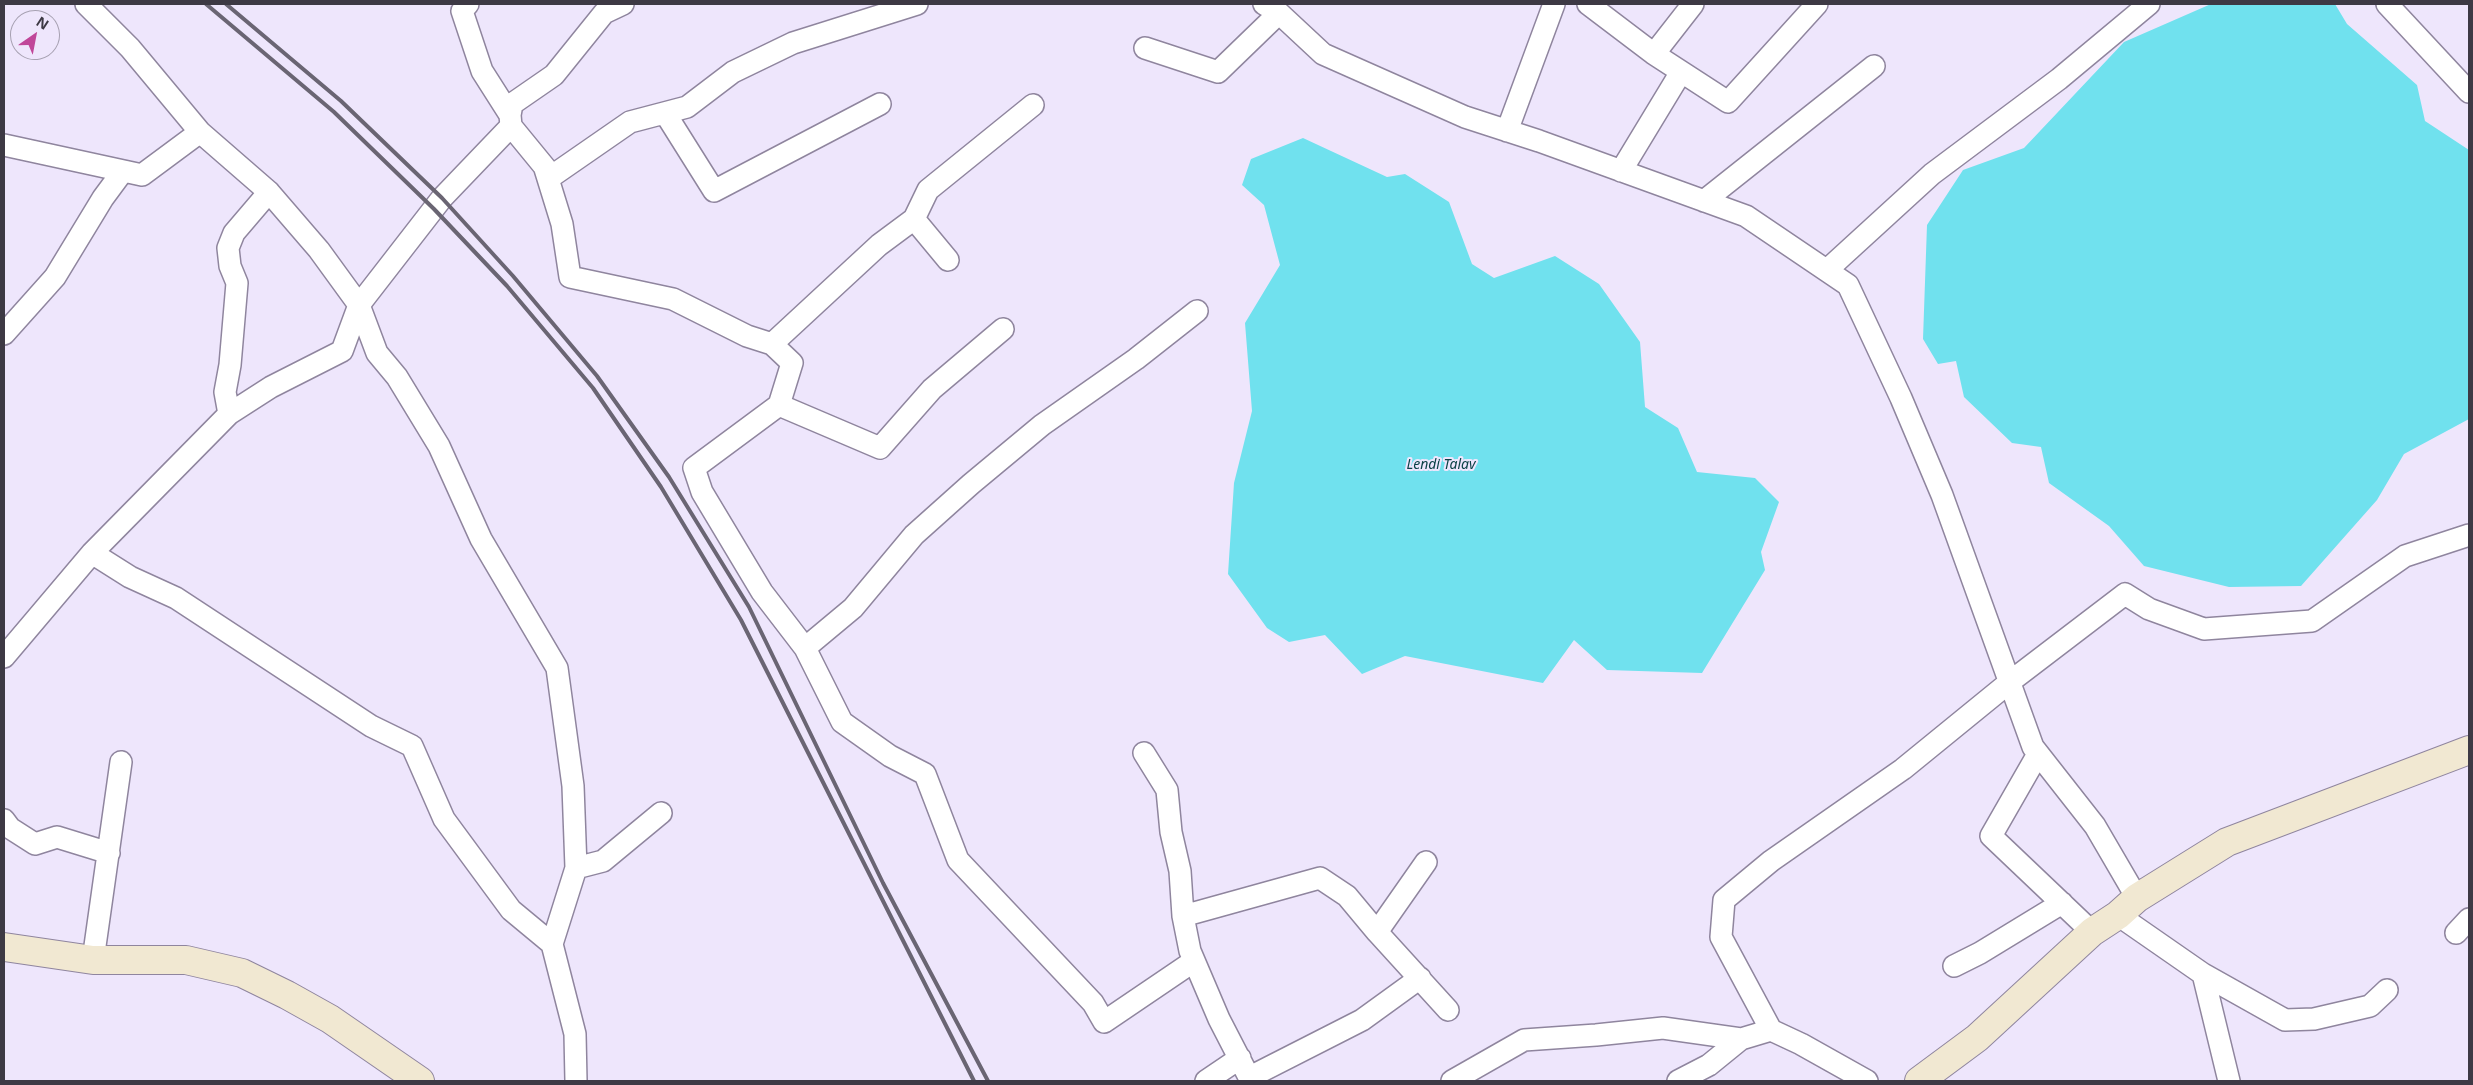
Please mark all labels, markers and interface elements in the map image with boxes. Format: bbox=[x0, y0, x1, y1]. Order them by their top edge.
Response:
north arrow bbox=[10, 10, 60, 60]
text: N bbox=[33, 12, 53, 34]
water label: Lendi Talav bbox=[1406, 457, 1476, 473]

